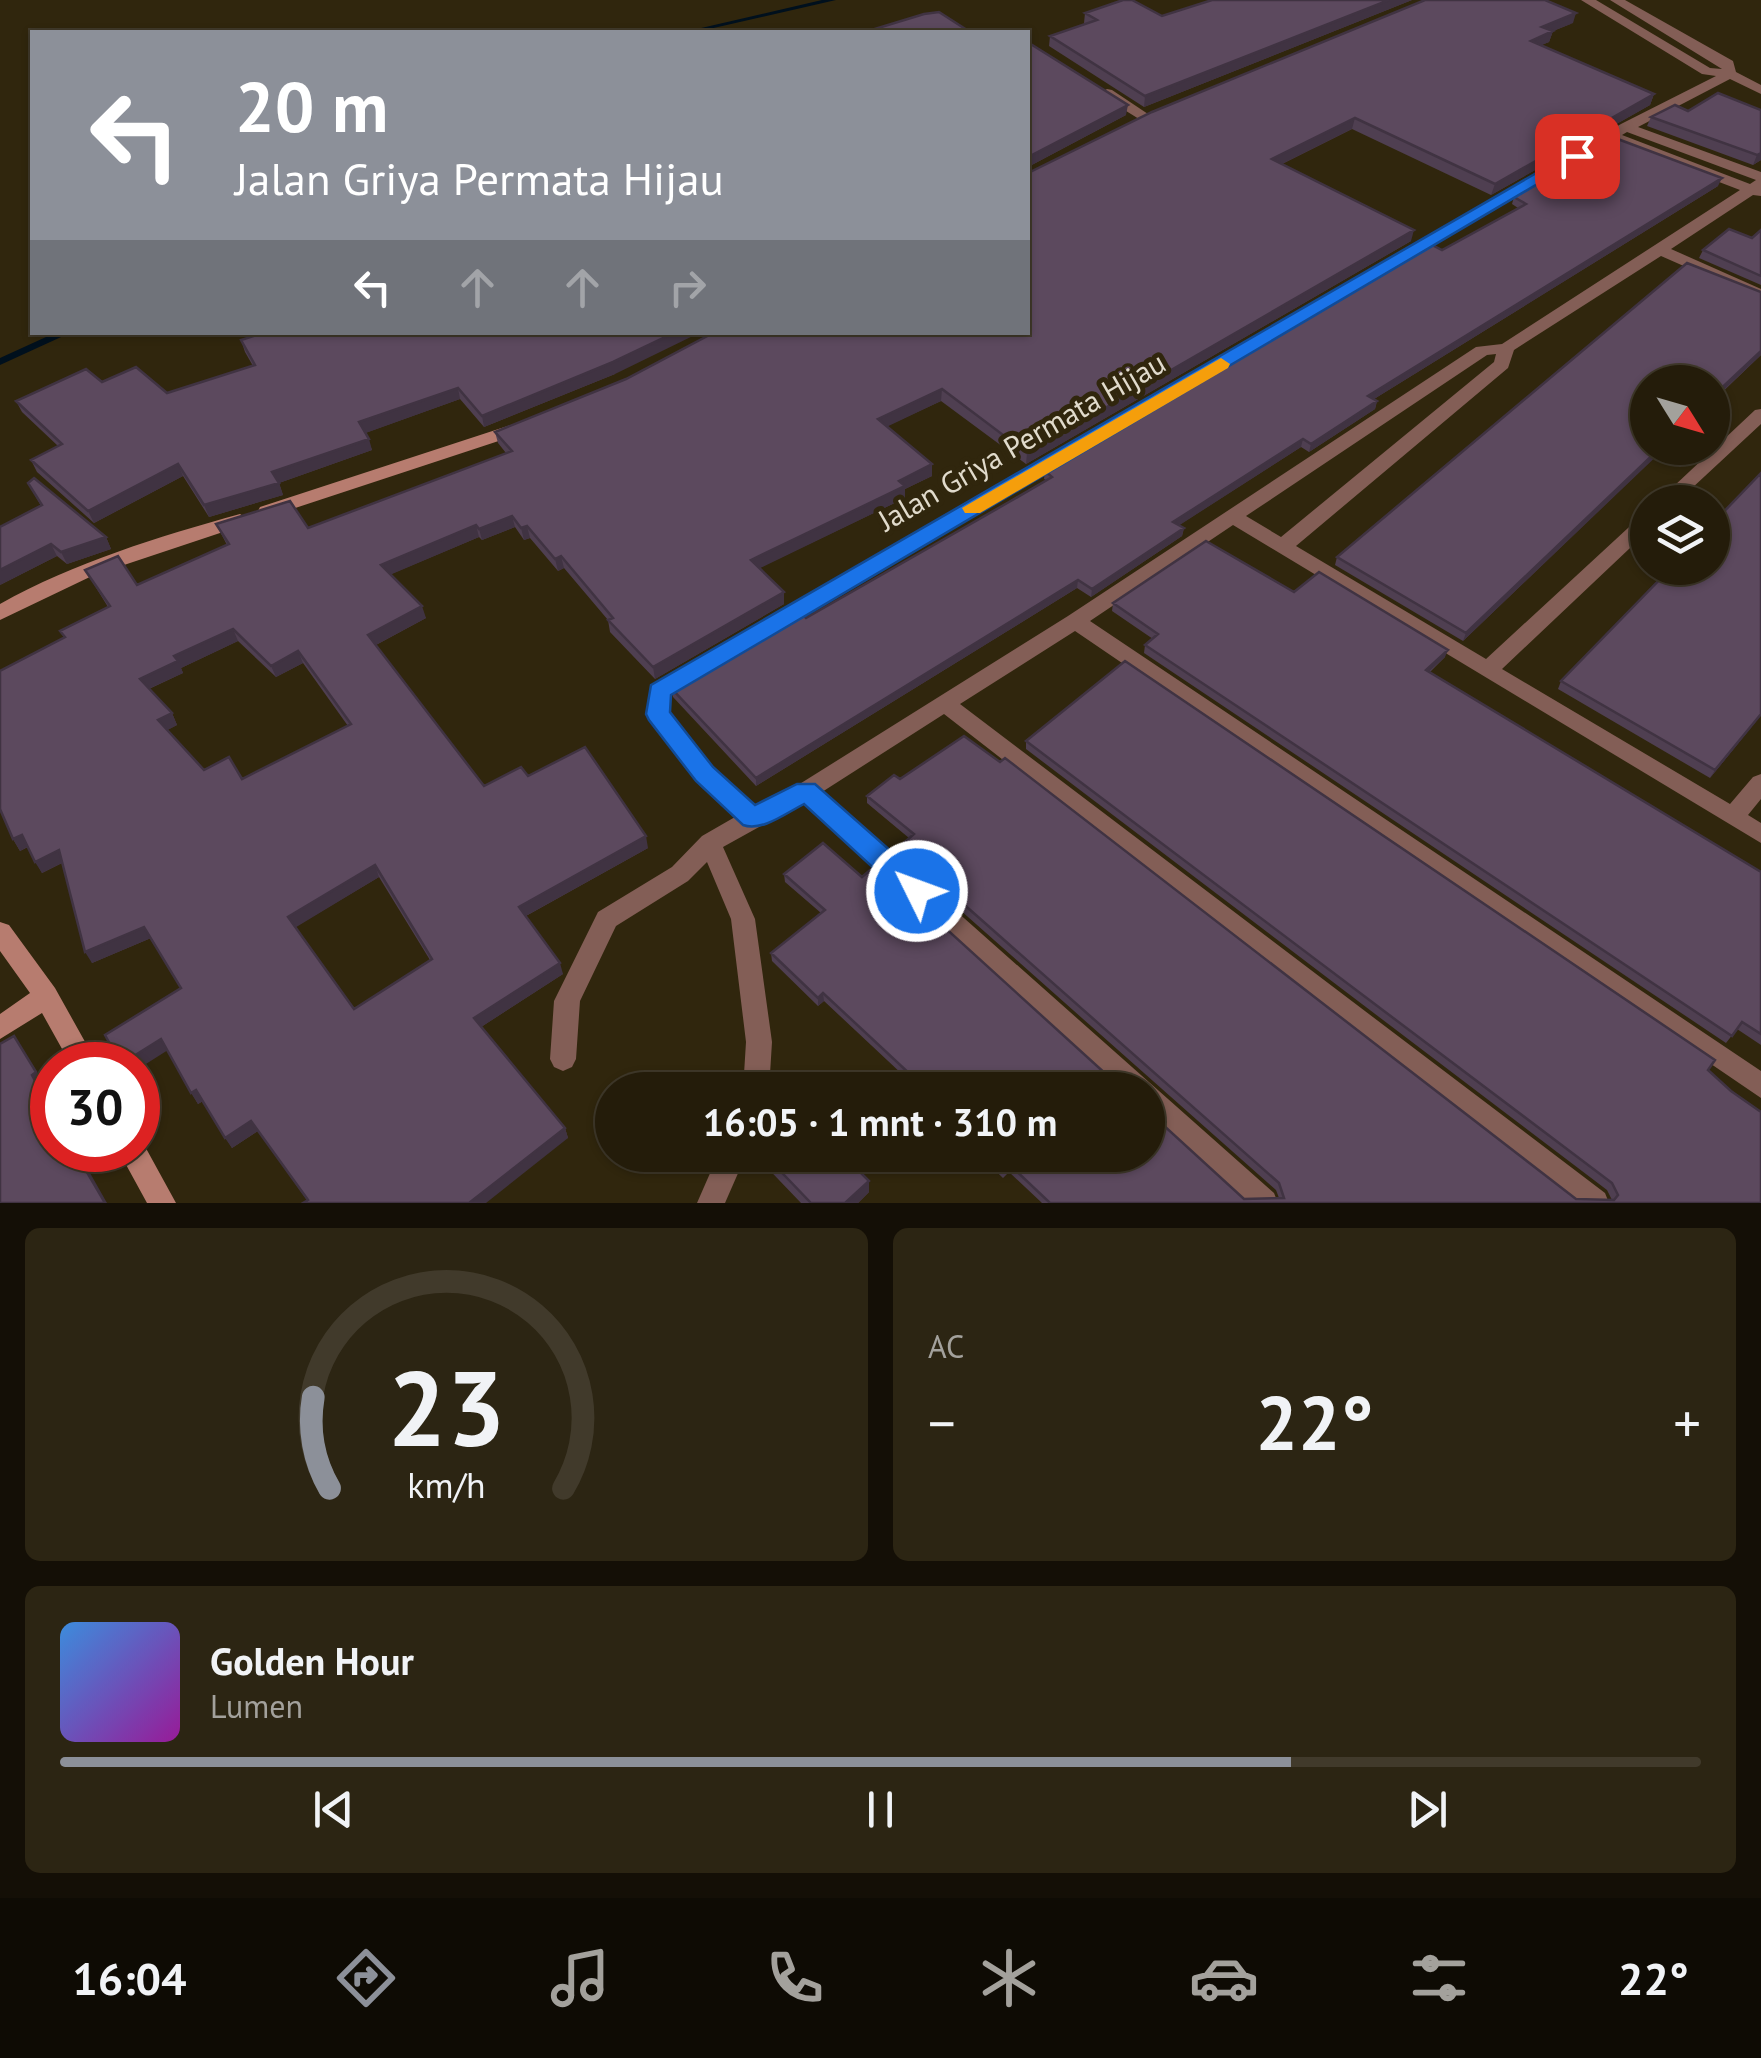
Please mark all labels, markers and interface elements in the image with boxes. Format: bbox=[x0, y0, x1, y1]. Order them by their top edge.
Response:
text: 20 m bbox=[235, 61, 388, 151]
icon: left bbox=[70, 70, 200, 200]
pin bbox=[1535, 114, 1620, 199]
icon: arrive bbox=[1550, 129, 1605, 184]
text: Jalan Griya Permata Hijau bbox=[235, 149, 724, 207]
icon: left bbox=[345, 260, 400, 315]
icon: ahead bbox=[450, 260, 505, 315]
icon: ahead bbox=[555, 260, 610, 315]
icon: right bbox=[660, 260, 715, 315]
street label: Jalan Griya Permata Hijau bbox=[869, 342, 1172, 540]
north arrow bbox=[1630, 365, 1730, 465]
map controls bbox=[1630, 365, 1730, 585]
button: layers bbox=[1630, 485, 1730, 585]
position arrow bbox=[865, 839, 969, 943]
speed limit sign: 30 bbox=[30, 1042, 160, 1172]
text: 16:05 · 1 mnt · 310 m bbox=[703, 1097, 1057, 1146]
text: AC bbox=[928, 1325, 964, 1367]
text: 23 bbox=[388, 1340, 505, 1475]
text: 22° bbox=[1256, 1374, 1373, 1471]
text: − bbox=[928, 1387, 956, 1458]
text: + bbox=[1673, 1387, 1701, 1458]
text: km/h bbox=[407, 1462, 486, 1508]
text: Golden Hour bbox=[210, 1636, 414, 1685]
text: Lumen bbox=[210, 1685, 303, 1727]
icon: previous bbox=[306, 1782, 361, 1837]
icon: pause bbox=[853, 1782, 908, 1837]
icon: next bbox=[1400, 1782, 1455, 1837]
icon: directions bbox=[331, 1943, 401, 2013]
icon: music bbox=[545, 1943, 615, 2013]
icon: phone bbox=[760, 1943, 830, 2013]
icon: climate bbox=[974, 1943, 1044, 2013]
icon: car bbox=[1189, 1943, 1259, 2013]
icon: filters bbox=[1404, 1943, 1474, 2013]
text: 16:04 bbox=[72, 1949, 186, 2007]
text: 22° bbox=[1618, 1949, 1689, 2007]

